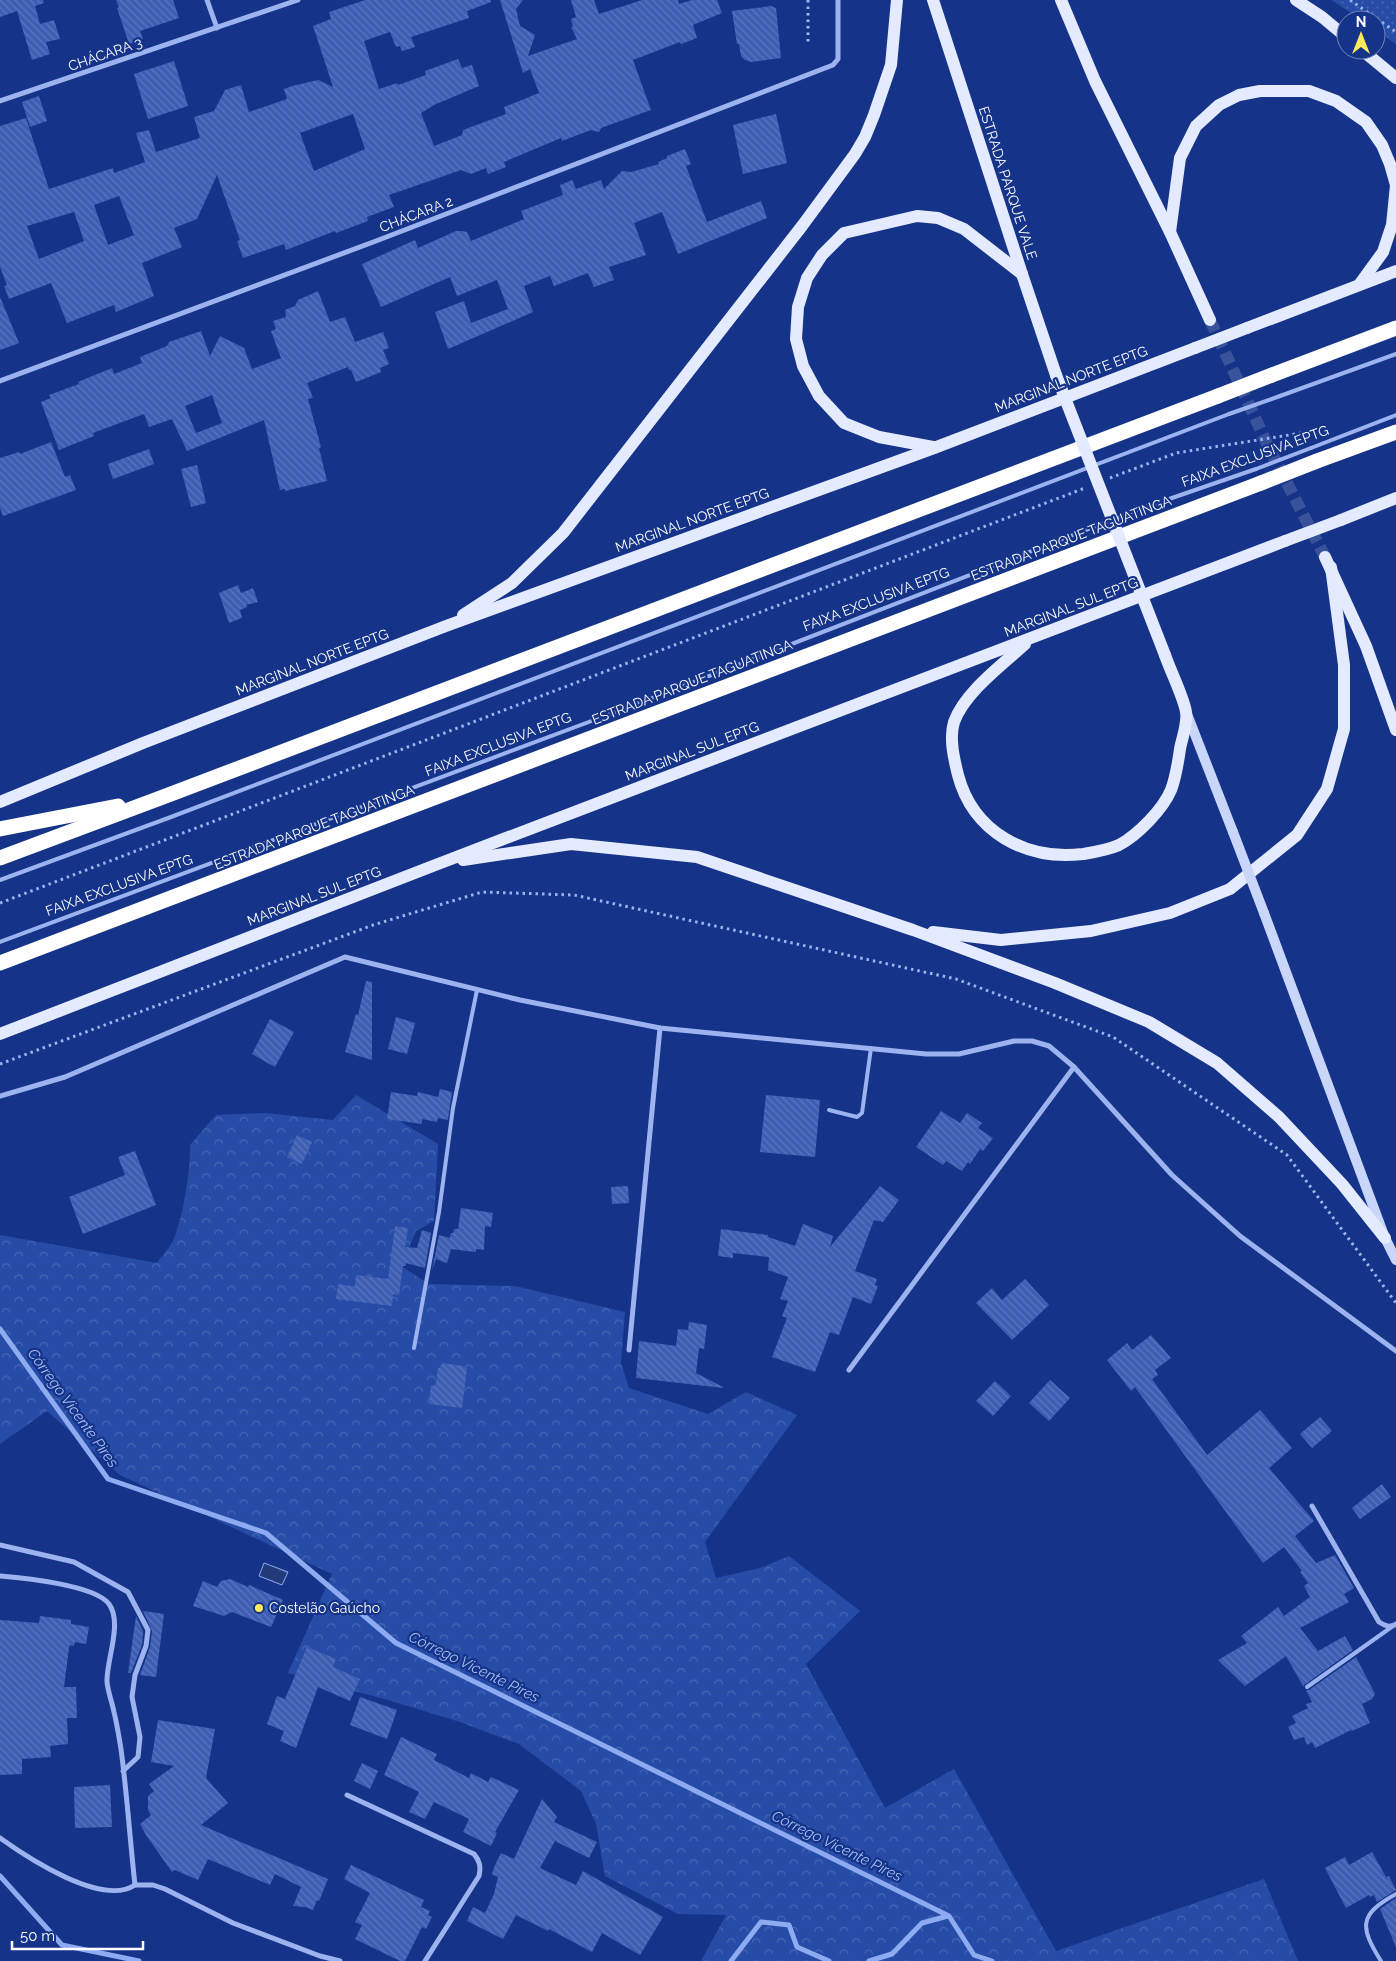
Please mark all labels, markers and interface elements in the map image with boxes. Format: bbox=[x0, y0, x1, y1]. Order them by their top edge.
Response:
north arrow bbox=[1336, 10, 1386, 60]
text: N bbox=[1356, 14, 1366, 30]
street label: CHÁCARA 3 bbox=[66, 33, 144, 74]
street label: ESTRADA PARQUE VALE bbox=[976, 104, 1040, 262]
street label: CHÁCARA 2 bbox=[377, 192, 455, 235]
street label: MARGINAL NORTE EPTG bbox=[992, 342, 1150, 416]
street label: FAIXA EXCLUSIVA EPTG bbox=[1179, 422, 1331, 490]
street label: MARGINAL NORTE EPTG bbox=[613, 485, 771, 555]
street label: ESTRADA PARQUE TAGUATINGA bbox=[969, 492, 1174, 584]
street label: FAIXA EXCLUSIVA EPTG bbox=[801, 564, 951, 634]
street label: MARGINAL SUL EPTG bbox=[1002, 574, 1140, 640]
street label: MARGINAL NORTE EPTG bbox=[233, 625, 391, 699]
street label: ESTRADA PARQUE TAGUATINGA bbox=[590, 636, 795, 728]
street label: FAIXA EXCLUSIVA EPTG bbox=[423, 709, 573, 779]
street label: MARGINAL SUL EPTG bbox=[623, 718, 761, 784]
street label: ESTRADA PARQUE TAGUATINGA bbox=[212, 781, 417, 873]
street label: FAIXA EXCLUSIVA EPTG bbox=[43, 851, 195, 919]
street label: MARGINAL SUL EPTG bbox=[245, 863, 383, 929]
water label: Córrego Vicente Pires bbox=[24, 1345, 122, 1471]
place label: Costelão Gaúcho bbox=[269, 1600, 380, 1616]
marker: Costelão Gaúcho bbox=[253, 1602, 265, 1614]
water label: Córrego Vicente Pires bbox=[406, 1628, 542, 1706]
water label: Córrego Vicente Pires bbox=[769, 1807, 905, 1885]
scale bar bbox=[12, 1918, 144, 1950]
text: 50 m bbox=[20, 1927, 55, 1945]

